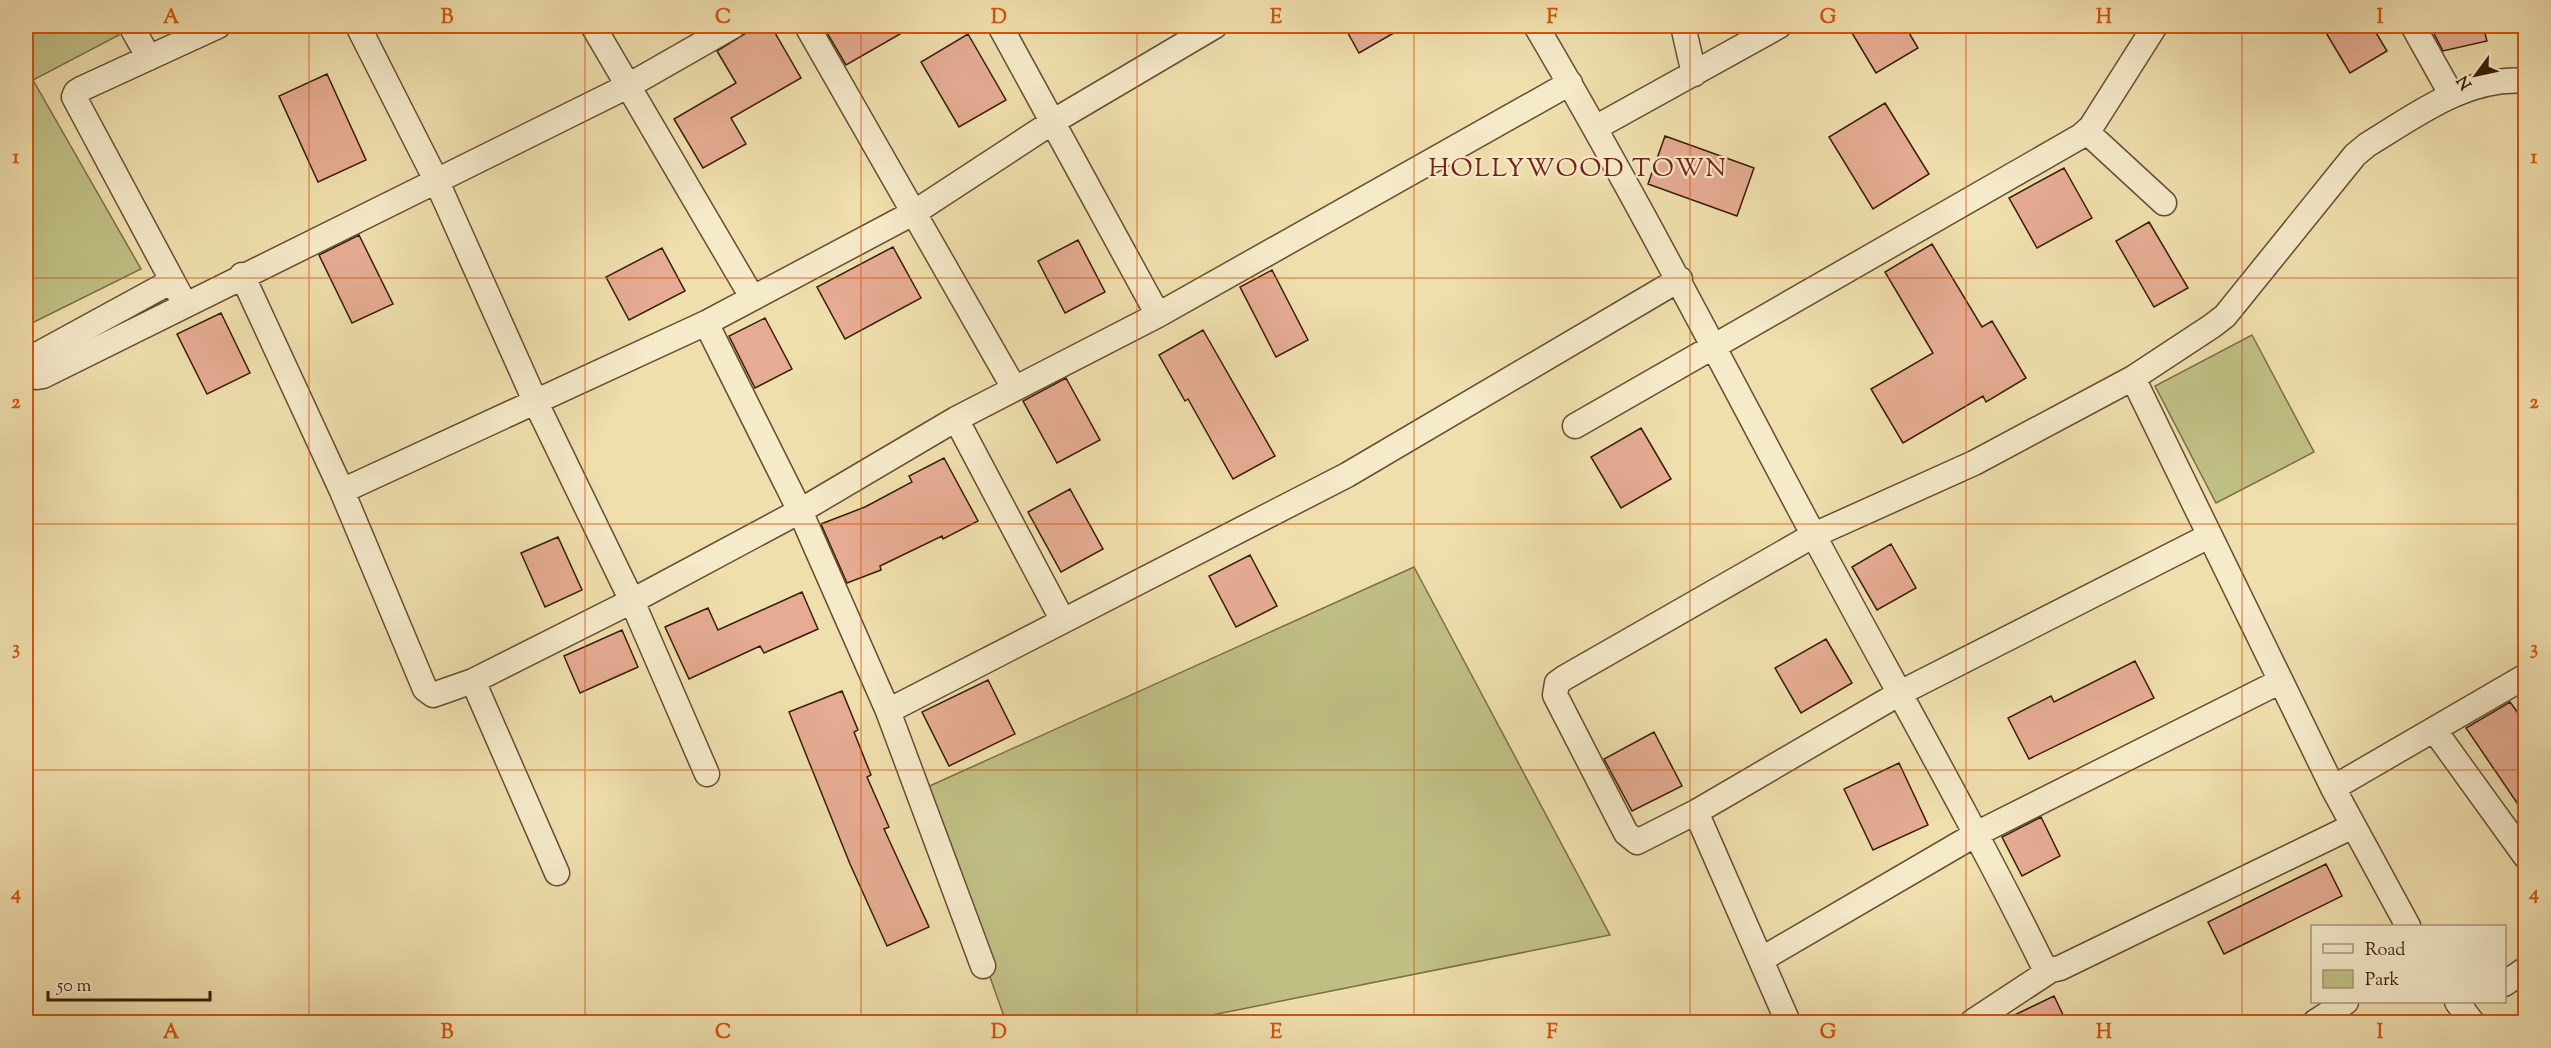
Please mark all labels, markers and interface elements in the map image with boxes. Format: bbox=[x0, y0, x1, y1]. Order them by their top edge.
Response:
text: A bbox=[163, 4, 180, 33]
text: B bbox=[441, 4, 454, 33]
text: C bbox=[715, 4, 731, 33]
text: D bbox=[991, 4, 1007, 33]
text: E bbox=[1270, 4, 1283, 33]
text: F bbox=[1546, 4, 1558, 33]
text: G bbox=[1820, 4, 1837, 33]
text: H bbox=[2096, 4, 2112, 33]
text: I bbox=[2377, 4, 2384, 33]
north arrow bbox=[2446, 45, 2506, 105]
text: N bbox=[2452, 70, 2479, 93]
text: 1 bbox=[13, 144, 20, 173]
text: 1 bbox=[2531, 144, 2538, 173]
district label: HOLLYWOOD TOWN bbox=[1428, 151, 1728, 188]
text: 2 bbox=[11, 389, 21, 418]
text: 2 bbox=[2529, 389, 2539, 418]
text: 3 bbox=[12, 635, 20, 664]
text: 3 bbox=[2530, 635, 2538, 664]
text: 4 bbox=[10, 880, 21, 909]
text: 4 bbox=[2528, 880, 2539, 909]
legend bbox=[2311, 925, 2506, 1003]
text: Road bbox=[2365, 938, 2405, 964]
scale bar bbox=[48, 964, 210, 1002]
text: Park bbox=[2365, 968, 2400, 994]
text: 50 m bbox=[56, 974, 92, 1000]
text: A bbox=[163, 1019, 180, 1048]
text: B bbox=[441, 1019, 454, 1048]
text: C bbox=[715, 1019, 731, 1048]
text: D bbox=[991, 1019, 1007, 1048]
text: E bbox=[1270, 1019, 1283, 1048]
text: F bbox=[1546, 1019, 1558, 1048]
text: G bbox=[1820, 1019, 1837, 1048]
text: H bbox=[2096, 1019, 2112, 1048]
text: I bbox=[2377, 1019, 2384, 1048]

